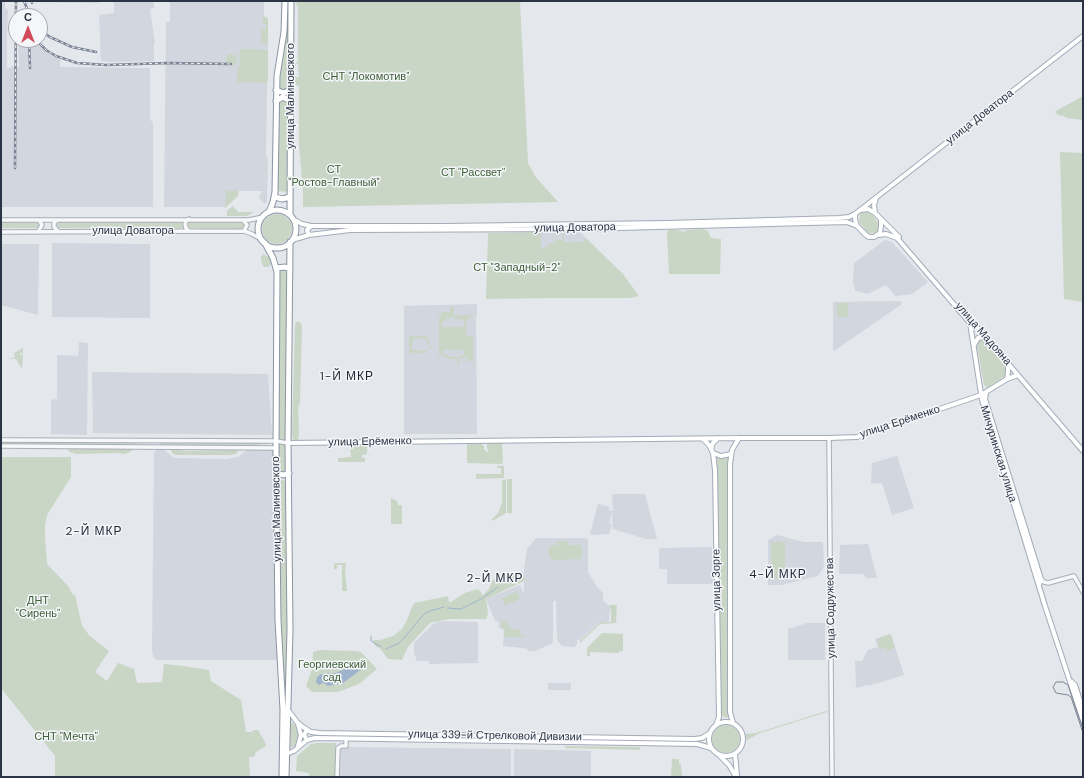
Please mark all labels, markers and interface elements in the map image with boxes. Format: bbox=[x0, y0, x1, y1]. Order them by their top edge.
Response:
north arrow bbox=[8, 8, 48, 48]
text: С bbox=[24, 10, 32, 24]
street label: улица Малиновского bbox=[284, 43, 298, 149]
park label: СНТ "Локомотив" bbox=[323, 70, 409, 84]
street label: улица Доватора bbox=[944, 87, 1016, 147]
park label: СТ "Ростов-Главный" bbox=[288, 163, 380, 189]
park label: СТ "Рассвет" bbox=[441, 166, 505, 180]
street label: улица Доватора bbox=[534, 221, 616, 235]
street label: улица Доватора bbox=[92, 224, 174, 238]
park label: СТ "Западный-2" bbox=[473, 261, 561, 275]
street label: улица Мадояна bbox=[952, 300, 1014, 368]
district label: 1-Й МКР bbox=[320, 370, 374, 384]
street label: улица Ерёменко bbox=[858, 403, 942, 441]
street label: Мичуринская улица bbox=[977, 404, 1019, 504]
street label: улица Ерёменко bbox=[328, 435, 412, 449]
street label: улица Малиновского bbox=[269, 456, 285, 562]
district label: 2-Й МКР bbox=[65, 525, 123, 539]
street label: улица Зорге bbox=[710, 549, 724, 611]
street label: улица Содружества bbox=[824, 557, 838, 659]
district label: 4-Й МКР bbox=[749, 568, 807, 582]
district label: 2-Й МКР bbox=[466, 572, 524, 586]
park label: ДНТ "Сирень" bbox=[16, 594, 60, 620]
park label: Георгиевский сад bbox=[298, 658, 366, 684]
street label: улица 339-й Стрелковой Дивизии bbox=[408, 728, 582, 744]
park label: СНТ "Мечта" bbox=[34, 730, 98, 744]

